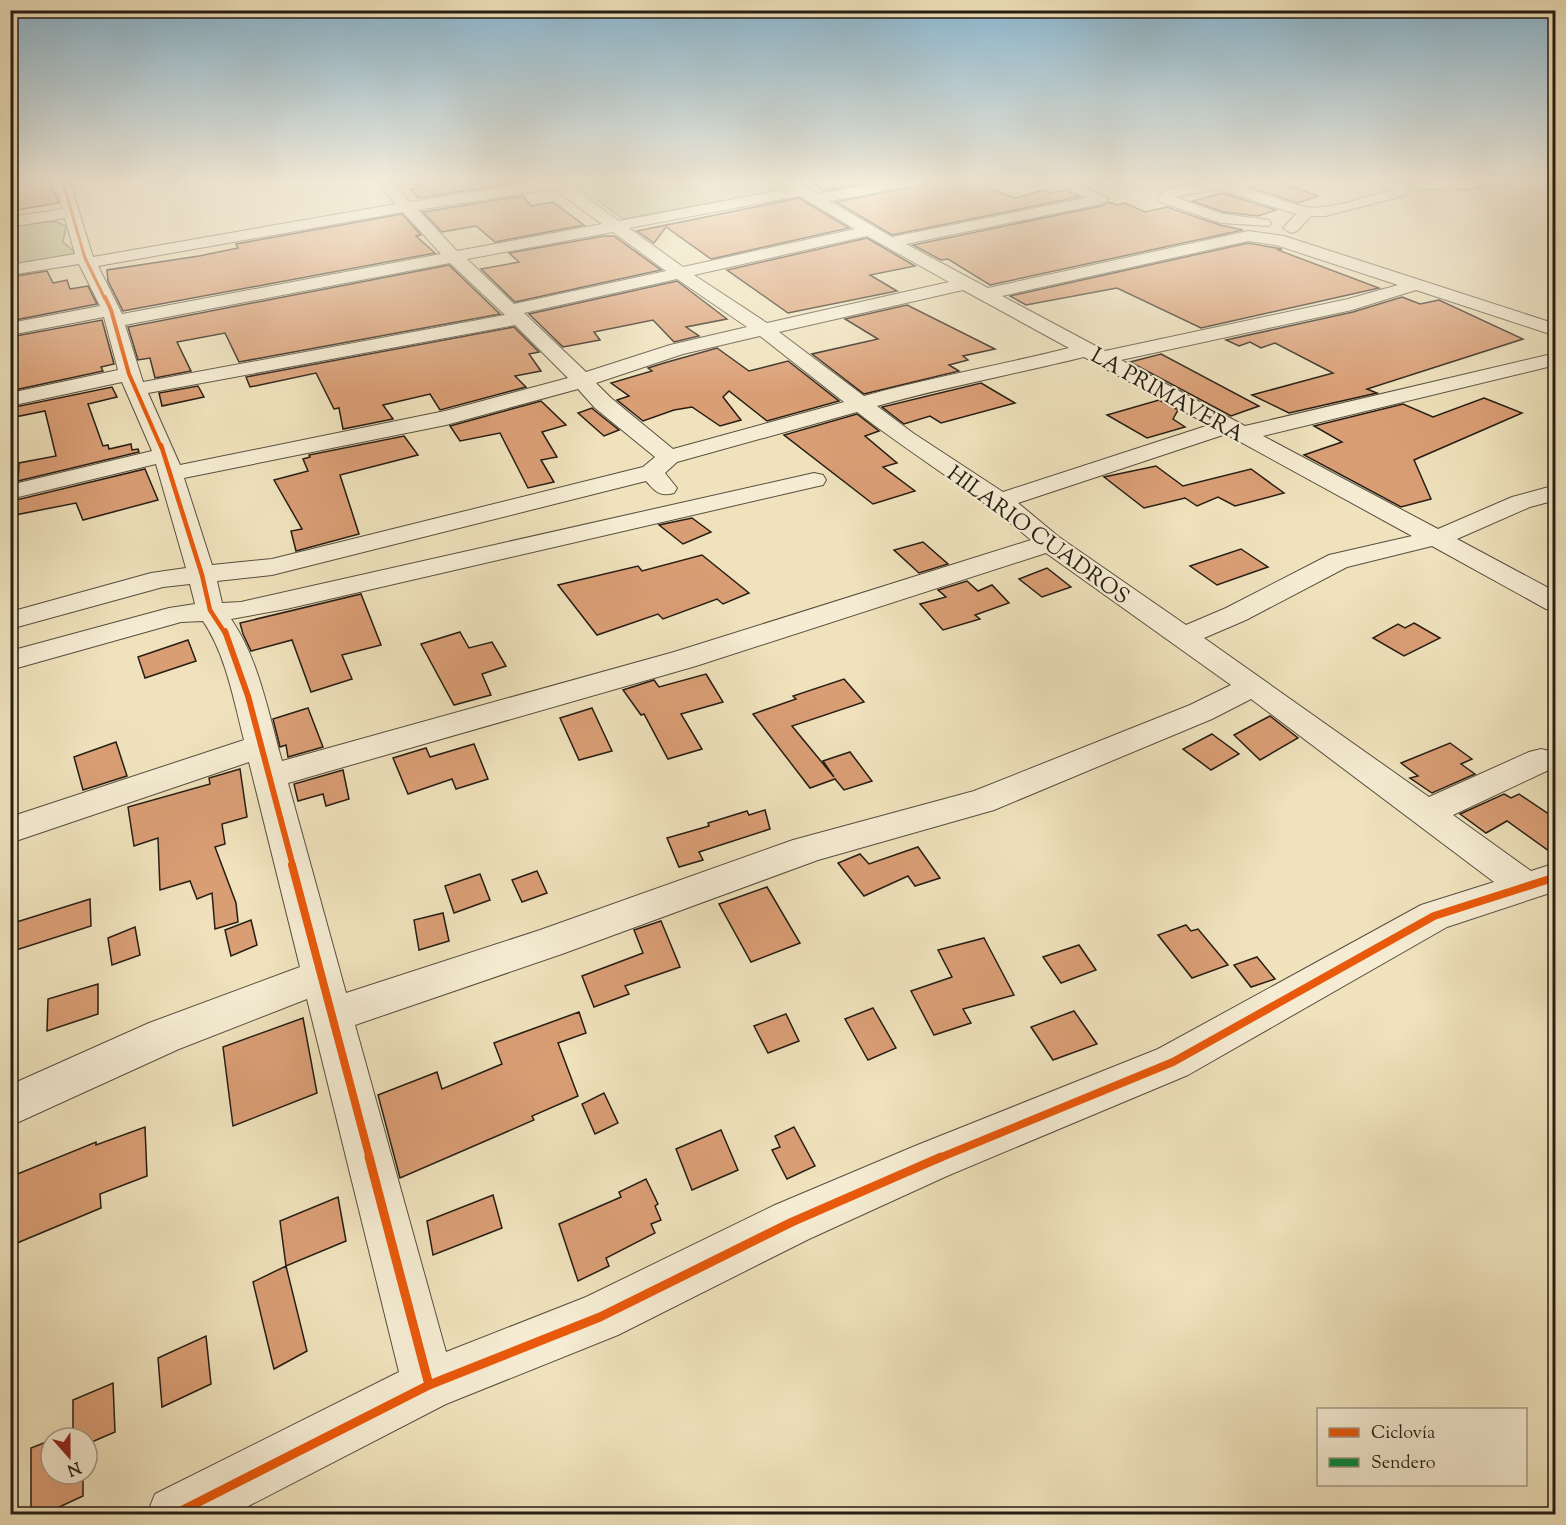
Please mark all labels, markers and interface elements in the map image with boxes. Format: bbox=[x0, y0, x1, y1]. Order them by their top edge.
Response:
street label: LA PRIMAVERA bbox=[1084, 341, 1249, 452]
street label: HILARIO CUADROS bbox=[939, 459, 1135, 614]
legend bbox=[1317, 1408, 1527, 1486]
text: Ciclovía bbox=[1371, 1421, 1435, 1447]
north arrow bbox=[39, 1426, 99, 1486]
text: Sendero bbox=[1371, 1451, 1436, 1477]
text: N bbox=[63, 1455, 84, 1481]

